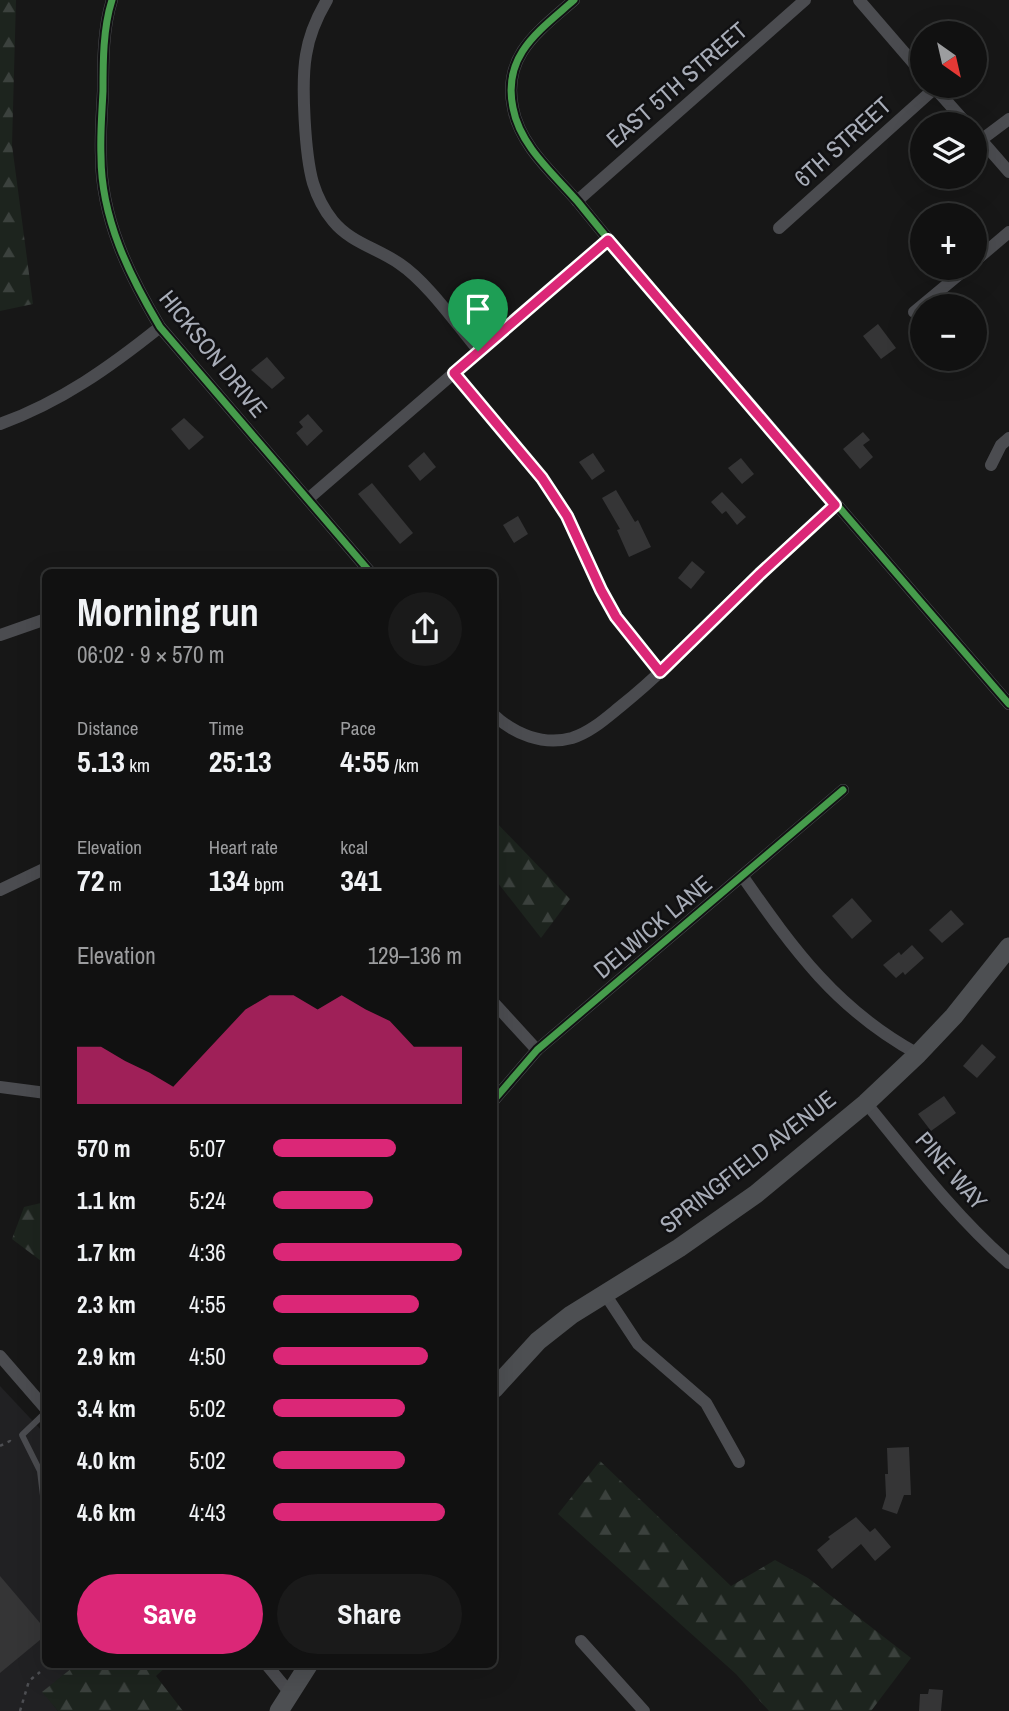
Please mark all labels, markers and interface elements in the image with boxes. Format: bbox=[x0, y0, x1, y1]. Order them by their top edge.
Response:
street label: EAST 5TH STREET bbox=[599, 14, 754, 154]
north arrow bbox=[910, 21, 987, 98]
map controls bbox=[910, 21, 987, 371]
street label: 6TH STREET bbox=[787, 89, 898, 193]
button: layers bbox=[910, 112, 987, 189]
button: + bbox=[910, 203, 987, 280]
pin bbox=[448, 279, 508, 351]
street label: HICKSON DRIVE bbox=[152, 283, 275, 424]
icon: arrive bbox=[459, 290, 497, 328]
button: − bbox=[910, 294, 987, 371]
text: Morning run bbox=[77, 587, 259, 638]
button: share bbox=[388, 592, 462, 666]
text: 06:02 · 9 × 570 m bbox=[77, 639, 224, 670]
text: Distance bbox=[77, 715, 138, 741]
text: Time bbox=[209, 715, 244, 741]
text: Pace bbox=[340, 715, 376, 741]
text: 5.13 bbox=[77, 741, 125, 781]
text: 25:13 bbox=[209, 741, 272, 781]
text: 4:55 bbox=[340, 741, 390, 781]
text: km bbox=[125, 752, 150, 778]
text: /km bbox=[390, 752, 419, 778]
text: Elevation bbox=[77, 834, 142, 860]
text: Heart rate bbox=[209, 834, 278, 860]
text: kcal bbox=[340, 834, 368, 860]
text: 72 bbox=[77, 860, 104, 900]
text: 134 bbox=[209, 860, 250, 900]
text: 341 bbox=[340, 860, 381, 900]
street label: DELWICK LANE bbox=[586, 867, 718, 985]
text: m bbox=[104, 871, 122, 897]
text: bpm bbox=[250, 871, 284, 897]
text: Elevation bbox=[77, 940, 156, 971]
text: 129–136 m bbox=[368, 940, 462, 971]
street label: SPRINGFIELD AVENUE bbox=[653, 1082, 842, 1240]
street label: PINE WAY bbox=[909, 1124, 995, 1216]
text: 570 m bbox=[77, 1133, 130, 1164]
text: 5:07 bbox=[189, 1133, 226, 1164]
text: 1.1 km bbox=[77, 1185, 136, 1216]
text: 5:24 bbox=[189, 1185, 226, 1216]
text: 1.7 km bbox=[77, 1237, 136, 1268]
text: 4:36 bbox=[189, 1237, 226, 1268]
text: 2.3 km bbox=[77, 1289, 136, 1320]
text: 4:55 bbox=[189, 1289, 226, 1320]
text: 2.9 km bbox=[77, 1341, 136, 1372]
text: 4:50 bbox=[189, 1341, 226, 1372]
text: 3.4 km bbox=[77, 1393, 136, 1424]
text: 5:02 bbox=[189, 1393, 226, 1424]
text: 4.0 km bbox=[77, 1445, 136, 1476]
text: 5:02 bbox=[189, 1445, 226, 1476]
text: 4.6 km bbox=[77, 1497, 136, 1528]
text: 4:43 bbox=[189, 1497, 226, 1528]
button: Save bbox=[77, 1574, 263, 1654]
button: Share bbox=[277, 1574, 462, 1654]

